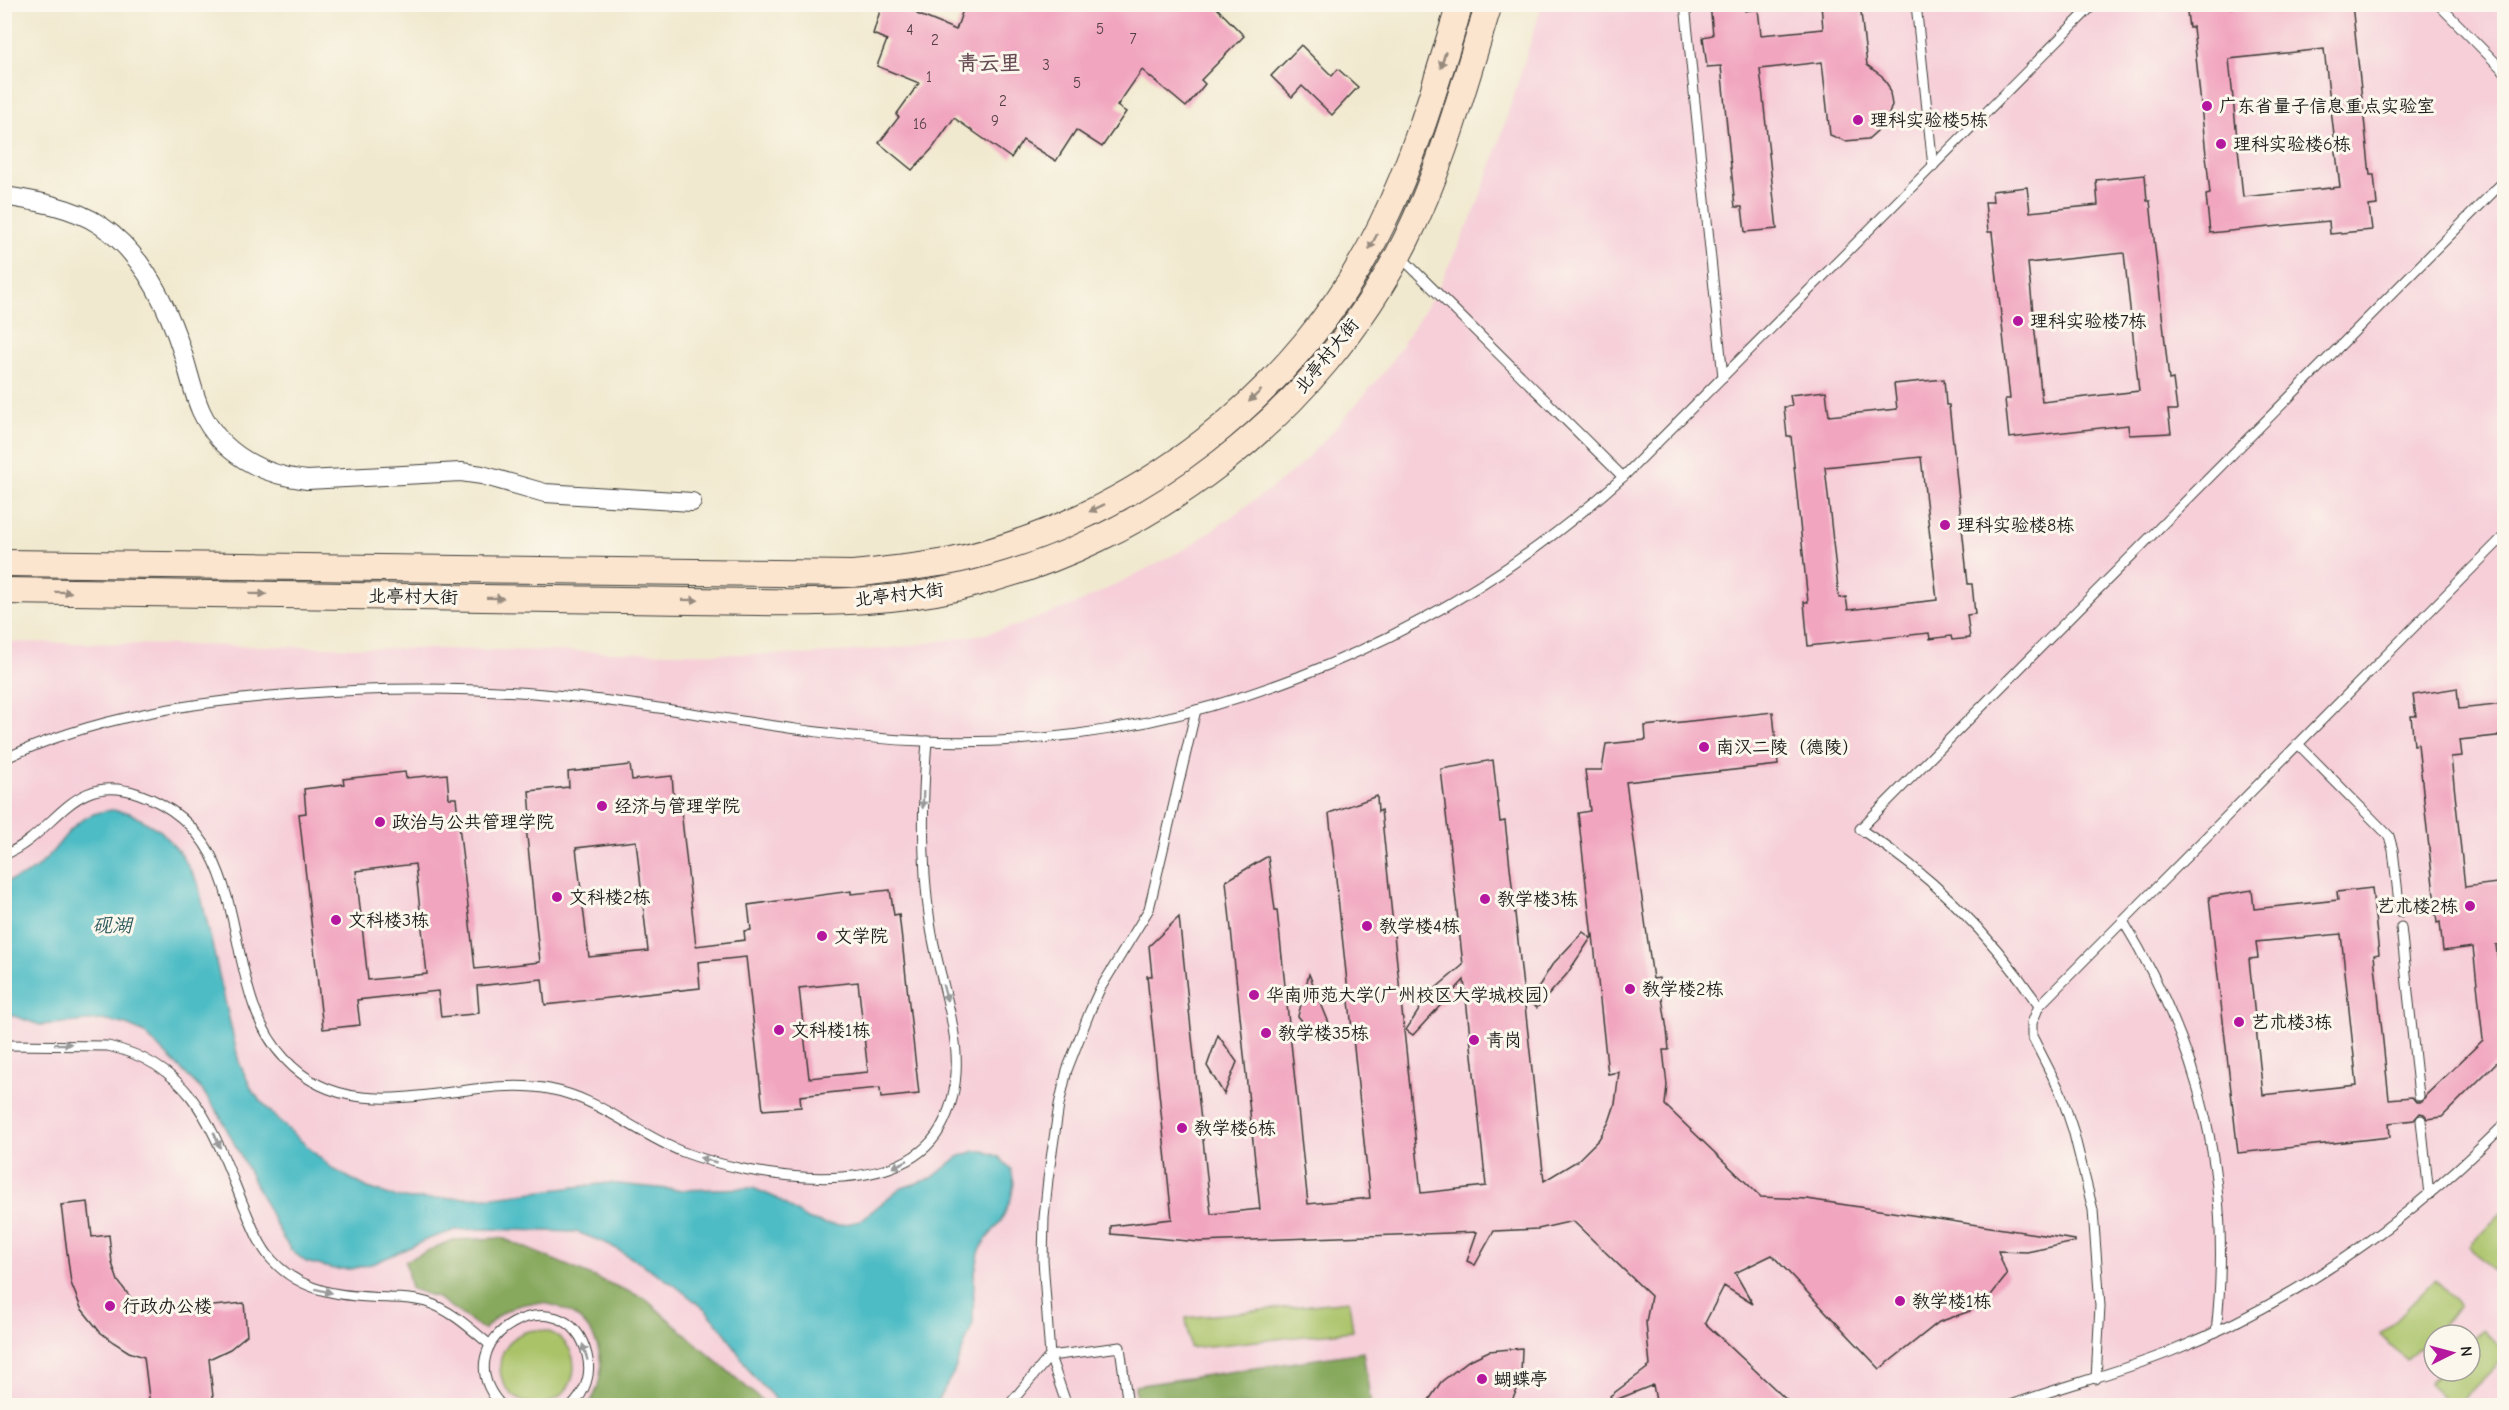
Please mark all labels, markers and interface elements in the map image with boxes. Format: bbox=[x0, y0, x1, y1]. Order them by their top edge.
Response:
house number: 5 bbox=[1096, 20, 1104, 38]
house number: 4 bbox=[906, 21, 914, 39]
house number: 7 bbox=[1129, 30, 1137, 48]
house number: 2 bbox=[931, 31, 939, 49]
district label: 青云里 bbox=[958, 51, 1021, 75]
one-way arrow bbox=[1438, 51, 1447, 69]
house number: 3 bbox=[1042, 56, 1050, 74]
house number: 1 bbox=[926, 68, 932, 86]
house number: 5 bbox=[1073, 74, 1081, 92]
house number: 2 bbox=[999, 92, 1007, 110]
place label: 广东省量子信息重点实验室 bbox=[2219, 96, 2435, 117]
marker: 广东省量子信息重点实验室 bbox=[2200, 99, 2214, 113]
place label: 理科实验楼5栋 bbox=[1870, 110, 1988, 131]
house number: 9 bbox=[991, 112, 999, 130]
marker: 理科实验楼5栋 bbox=[1851, 113, 1865, 127]
house number: 16 bbox=[913, 115, 927, 133]
place label: 理科实验楼6栋 bbox=[2233, 134, 2351, 155]
marker: 理科实验楼6栋 bbox=[2214, 137, 2228, 151]
one-way arrow bbox=[1368, 234, 1378, 251]
place label: 理科实验楼7栋 bbox=[2030, 311, 2147, 332]
street label: 北亭村大街 bbox=[1291, 314, 1363, 398]
marker: 理科实验楼7栋 bbox=[2011, 314, 2025, 328]
one-way arrow bbox=[1249, 389, 1263, 403]
one-way arrow bbox=[1088, 504, 1105, 513]
place label: 理科实验楼8栋 bbox=[1957, 515, 2074, 536]
marker: 理科实验楼8栋 bbox=[1938, 518, 1952, 532]
street label: 北亭村大街 bbox=[853, 579, 945, 611]
street label: 北亭村大街 bbox=[368, 586, 458, 608]
one-way arrow bbox=[53, 587, 72, 597]
one-way arrow bbox=[248, 590, 267, 599]
one-way arrow bbox=[485, 593, 504, 603]
one-way arrow bbox=[680, 596, 699, 605]
place label: 南汉二陵（德陵） bbox=[1716, 737, 1860, 758]
marker: 南汉二陵（德陵） bbox=[1697, 740, 1711, 754]
one-way arrow bbox=[918, 790, 928, 809]
place label: 经济与管理学院 bbox=[614, 796, 740, 817]
marker: 经济与管理学院 bbox=[595, 799, 609, 813]
place label: 政治与公共管理学院 bbox=[392, 812, 554, 833]
marker: 政治与公共管理学院 bbox=[373, 815, 387, 829]
place label: 文科楼2栋 bbox=[569, 887, 650, 908]
place label: 教学楼3栋 bbox=[1497, 889, 1578, 910]
marker: 文科楼2栋 bbox=[550, 890, 564, 904]
marker: 教学楼3栋 bbox=[1478, 892, 1492, 906]
place label: 艺术楼2栋 bbox=[2377, 896, 2458, 917]
marker: 艺术楼2栋 bbox=[2463, 899, 2477, 913]
place label: 文科楼3栋 bbox=[348, 910, 429, 931]
marker: 文科楼3栋 bbox=[329, 913, 343, 927]
water label: 砚湖 bbox=[92, 914, 134, 937]
place label: 教学楼4栋 bbox=[1379, 916, 1460, 937]
marker: 教学楼4栋 bbox=[1360, 919, 1374, 933]
place label: 文学院 bbox=[834, 926, 888, 947]
marker: 文学院 bbox=[815, 929, 829, 943]
place label: 教学楼2栋 bbox=[1642, 979, 1723, 1000]
marker: 教学楼2栋 bbox=[1623, 982, 1637, 996]
one-way arrow bbox=[941, 984, 950, 1002]
place label: 华南师范大学(广州校区大学城校园) bbox=[1266, 985, 1548, 1006]
marker: 华南师范大学(广州校区大学城校园) bbox=[1247, 988, 1261, 1002]
place label: 艺术楼3栋 bbox=[2251, 1012, 2332, 1033]
marker: 艺术楼3栋 bbox=[2232, 1015, 2246, 1029]
place label: 文科楼1栋 bbox=[791, 1020, 870, 1041]
marker: 文科楼1栋 bbox=[772, 1023, 786, 1037]
place label: 教学楼35栋 bbox=[1278, 1023, 1369, 1044]
marker: 教学楼35栋 bbox=[1259, 1026, 1273, 1040]
place label: 青岗 bbox=[1486, 1030, 1522, 1051]
marker: 青岗 bbox=[1467, 1033, 1481, 1047]
one-way arrow bbox=[53, 1040, 72, 1049]
place label: 教学楼6栋 bbox=[1194, 1118, 1276, 1139]
marker: 教学楼6栋 bbox=[1175, 1121, 1189, 1135]
one-way arrow bbox=[212, 1131, 221, 1148]
one-way arrow bbox=[699, 1154, 717, 1164]
one-way arrow bbox=[891, 1160, 908, 1169]
one-way arrow bbox=[315, 1287, 334, 1297]
place label: 教学楼1栋 bbox=[1912, 1291, 1991, 1312]
marker: 教学楼1栋 bbox=[1893, 1294, 1907, 1308]
place label: 行政办公楼 bbox=[122, 1296, 212, 1317]
marker: 行政办公楼 bbox=[103, 1299, 117, 1313]
north arrow bbox=[2422, 1323, 2482, 1383]
one-way arrow bbox=[580, 1343, 589, 1361]
text: N bbox=[2456, 1345, 2475, 1358]
place label: 蝴蝶亭 bbox=[1494, 1369, 1548, 1390]
marker: 蝴蝶亭 bbox=[1475, 1372, 1489, 1386]

